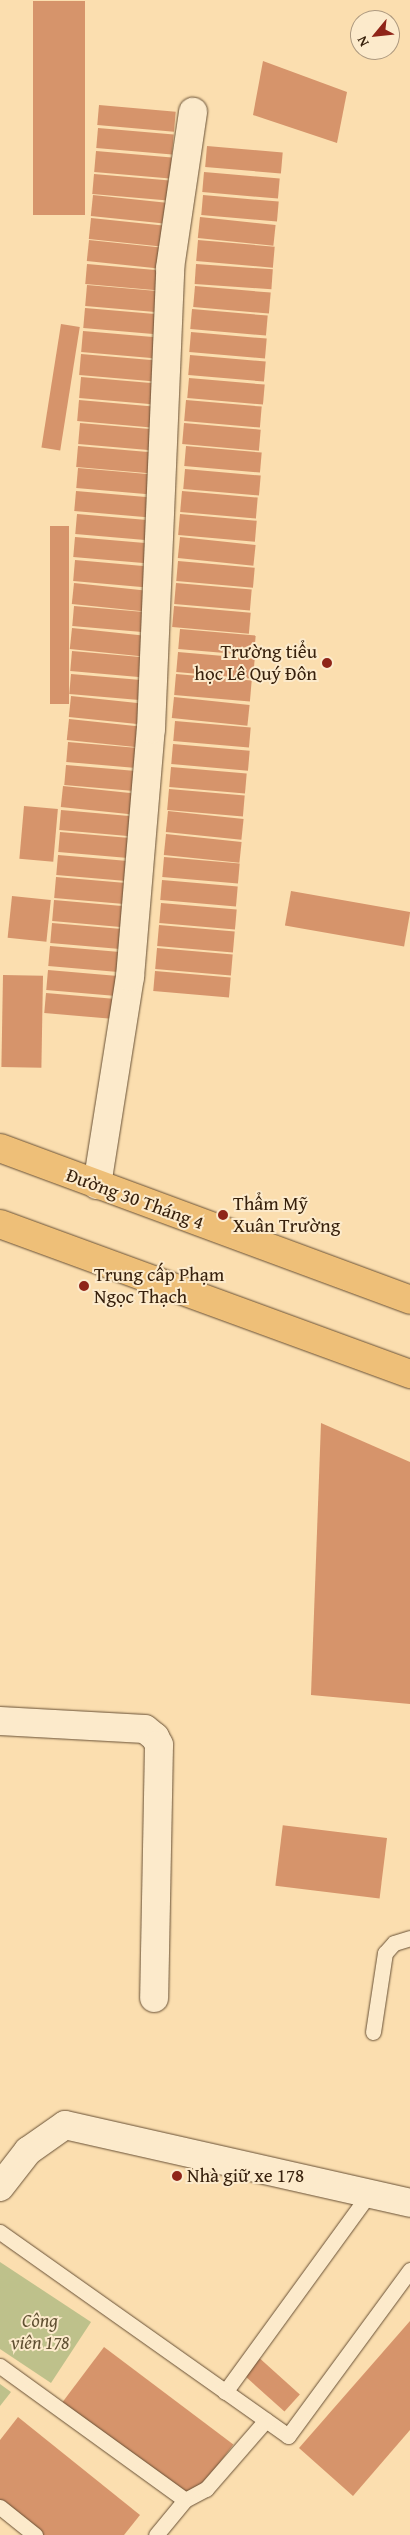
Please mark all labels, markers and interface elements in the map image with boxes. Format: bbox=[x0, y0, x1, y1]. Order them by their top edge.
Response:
north arrow bbox=[350, 10, 400, 60]
text: N bbox=[352, 33, 374, 50]
place label: Trường tiểu học Lê Quý Đôn bbox=[194, 641, 317, 685]
marker: Trường tiểu học Lê Quý Đôn bbox=[321, 657, 333, 669]
street label: Đường 30 Tháng 4 bbox=[63, 1164, 207, 1234]
place label: Thẩm Mỹ Xuân Trường bbox=[233, 1193, 340, 1237]
marker: Thẩm Mỹ Xuân Trường bbox=[217, 1209, 229, 1221]
place label: Trung cấp Phạm Ngọc Thạch bbox=[94, 1264, 224, 1308]
marker: Trung cấp Phạm Ngọc Thạch bbox=[78, 1280, 90, 1292]
place label: Nhà giữ xe 178 bbox=[187, 2165, 304, 2187]
marker: Nhà giữ xe 178 bbox=[171, 2170, 183, 2182]
park label: Công viên 178 bbox=[11, 2310, 69, 2354]

